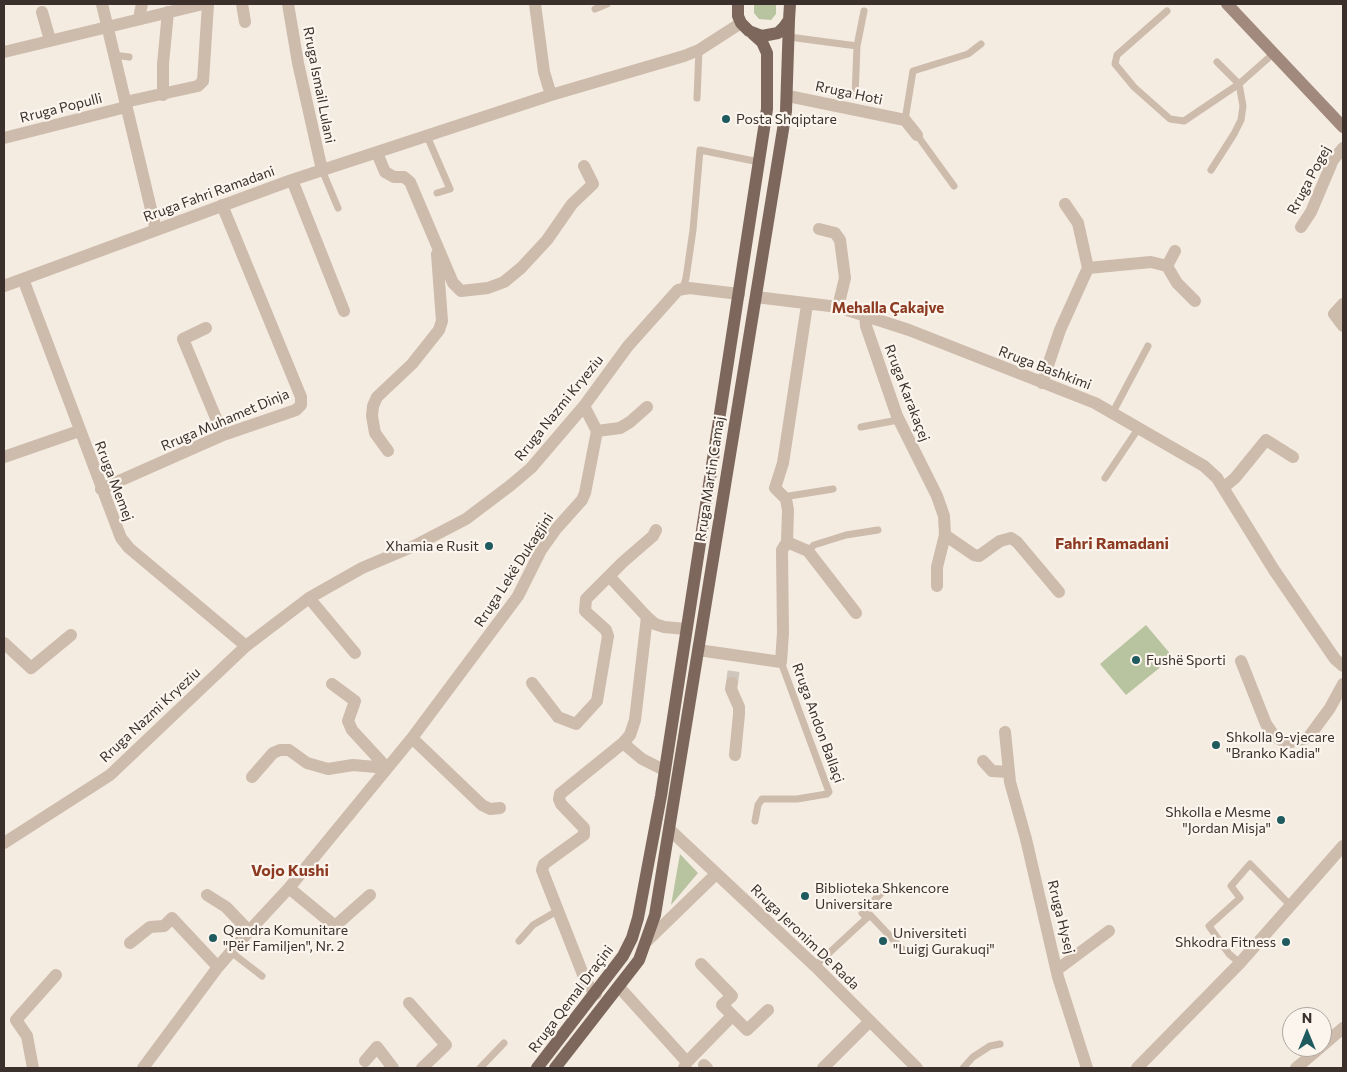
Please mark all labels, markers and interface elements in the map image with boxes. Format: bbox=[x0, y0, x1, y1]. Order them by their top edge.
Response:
street label: Rruga Ismail Lulani bbox=[299, 25, 339, 145]
street label: Rruga Hoti bbox=[814, 78, 884, 108]
street label: Rruga Populli bbox=[18, 90, 104, 126]
place label: Posta Shqiptare bbox=[736, 111, 837, 127]
marker: Posta Shqiptare bbox=[720, 113, 732, 125]
street label: Rruga Pogej bbox=[1284, 143, 1334, 217]
street label: Rruga Fahri Ramadani bbox=[141, 162, 277, 226]
district label: Mehalla Çakajve bbox=[832, 299, 944, 317]
street label: Rruga Karakaçej bbox=[881, 342, 933, 444]
street label: Rruga Bashkimi bbox=[996, 343, 1094, 393]
street label: Rruga Nazmi Kryeziu bbox=[511, 352, 607, 464]
street label: Rruga Muhamet Dinja bbox=[158, 385, 292, 455]
street label: Rruga Martin Camaj bbox=[692, 415, 728, 543]
street label: Rruga Memej bbox=[91, 439, 137, 523]
street label: Rruga Lekë Dukagjini bbox=[471, 510, 557, 630]
district label: Fahri Ramadani bbox=[1055, 534, 1169, 554]
place label: Xhamia e Rusit bbox=[385, 538, 479, 554]
marker: Xhamia e Rusit bbox=[483, 540, 495, 552]
place label: Fushë Sporti bbox=[1146, 652, 1226, 668]
marker: Fushë Sporti bbox=[1130, 654, 1142, 666]
street label: Rruga Andon Ballaçi bbox=[788, 661, 848, 785]
street label: Rruga Nazmi Kryeziu bbox=[96, 664, 204, 766]
place label: Shkolla 9-vjecare "Branko Kadia" bbox=[1226, 729, 1335, 762]
marker: Shkolla 9-vjecare "Branko Kadia" bbox=[1210, 739, 1222, 751]
place label: Shkolla e Mesme "Jordan Misja" bbox=[1165, 804, 1271, 836]
marker: Shkolla e Mesme "Jordan Misja" bbox=[1275, 814, 1287, 826]
district label: Vojo Kushi bbox=[251, 861, 329, 881]
street label: Rruga Hysej bbox=[1044, 878, 1078, 956]
place label: Biblioteka Shkencore Universitare bbox=[815, 880, 949, 912]
street label: Rruga Jeronim De Rada bbox=[747, 881, 863, 993]
marker: Biblioteka Shkencore Universitare bbox=[799, 890, 811, 902]
place label: Qendra Komunitare "Për Familjen", Nr. 2 bbox=[223, 922, 348, 954]
place label: Universiteti "Luigj Gurakuqi" bbox=[893, 925, 995, 958]
marker: Qendra Komunitare "Për Familjen", Nr. 2 bbox=[207, 932, 219, 944]
place label: Shkodra Fitness bbox=[1175, 934, 1276, 950]
marker: Universiteti "Luigj Gurakuqi" bbox=[877, 935, 889, 947]
marker: Shkodra Fitness bbox=[1280, 936, 1292, 948]
street label: Rruga Qemal Draçini bbox=[525, 942, 617, 1056]
north arrow bbox=[1282, 1007, 1332, 1057]
text: N bbox=[1302, 1009, 1312, 1026]

